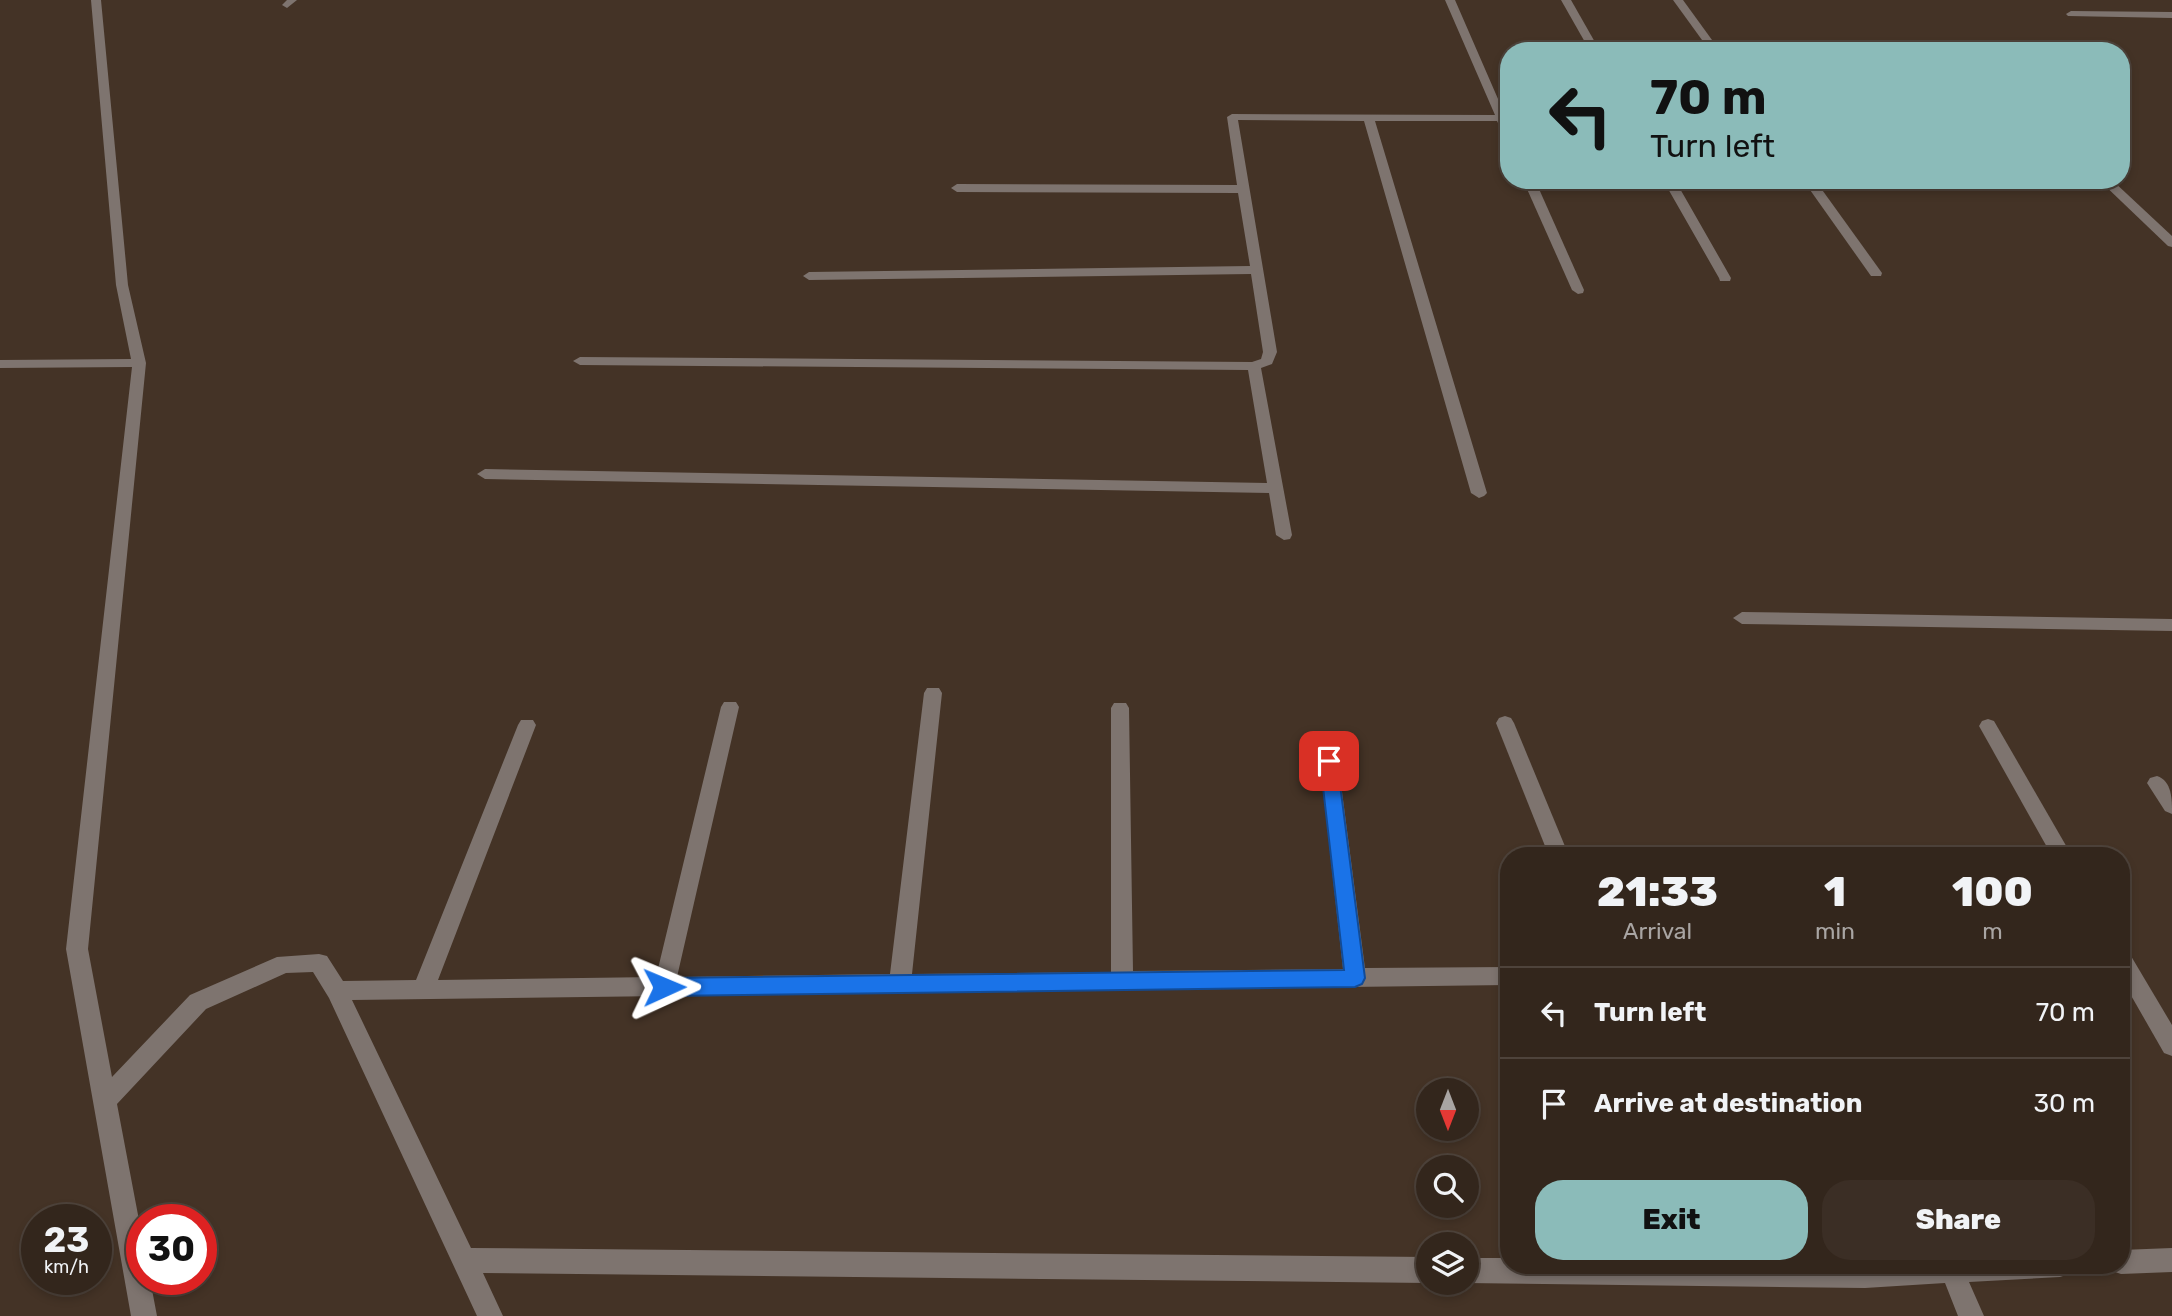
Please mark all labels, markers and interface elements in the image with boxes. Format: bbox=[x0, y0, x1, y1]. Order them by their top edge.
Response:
text: 70 m bbox=[1650, 68, 1767, 126]
icon: left bbox=[1535, 70, 1626, 161]
text: Turn left bbox=[1650, 127, 1775, 165]
pin bbox=[1299, 731, 1359, 791]
icon: arrive bbox=[1310, 742, 1348, 780]
text: 21:33 bbox=[1597, 867, 1718, 917]
text: 1 bbox=[1824, 867, 1846, 917]
text: 100 bbox=[1952, 867, 2033, 917]
text: Arrival bbox=[1623, 917, 1692, 945]
text: min bbox=[1815, 917, 1855, 945]
text: m bbox=[1982, 917, 2003, 945]
position arrow bbox=[627, 950, 701, 1024]
icon: left bbox=[1535, 994, 1573, 1032]
text: Turn left bbox=[1594, 997, 1706, 1028]
text: 70 m bbox=[2036, 997, 2095, 1028]
north arrow bbox=[1416, 1078, 1479, 1141]
map controls bbox=[1416, 1078, 1479, 1295]
icon: arrive bbox=[1535, 1085, 1573, 1123]
text: Arrive at destination bbox=[1594, 1088, 1862, 1119]
text: 30 m bbox=[2033, 1088, 2095, 1119]
button: search bbox=[1416, 1155, 1479, 1218]
button: Exit bbox=[1535, 1180, 1808, 1260]
button: Share bbox=[1822, 1180, 2095, 1260]
speed limit sign: 30 bbox=[126, 1204, 217, 1295]
text: 23 bbox=[44, 1219, 89, 1261]
button: layers bbox=[1416, 1232, 1479, 1295]
text: km/h bbox=[44, 1256, 89, 1278]

